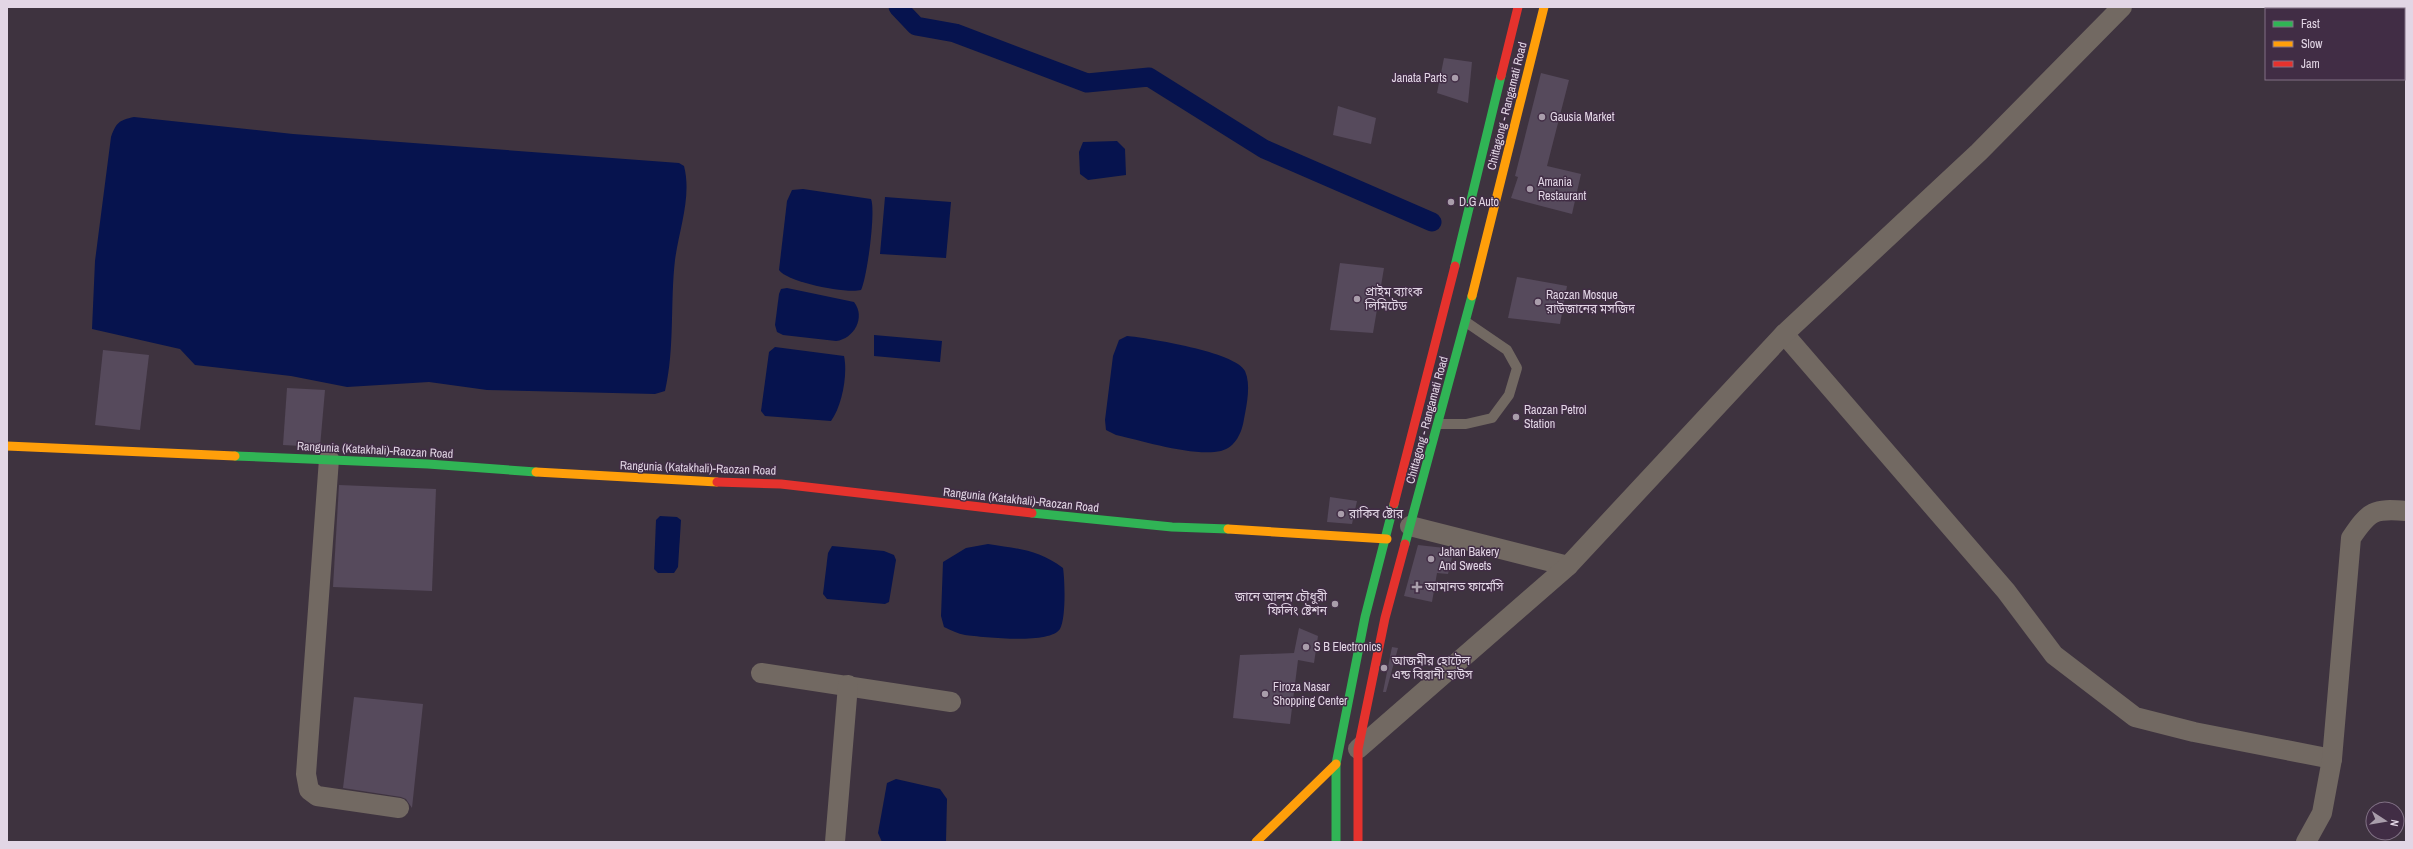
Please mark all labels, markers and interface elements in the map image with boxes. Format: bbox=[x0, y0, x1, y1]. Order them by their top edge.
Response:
legend bbox=[2265, 8, 2405, 80]
text: Fast bbox=[2301, 16, 2320, 32]
text: Slow bbox=[2301, 36, 2323, 52]
street label: Chittagong - Rangamati Road bbox=[1483, 40, 1531, 172]
text: Jam bbox=[2301, 56, 2320, 72]
place label: Janata Parts bbox=[1392, 70, 1447, 86]
marker: Janata Parts bbox=[1450, 73, 1460, 83]
place label: Gausia Market bbox=[1550, 109, 1615, 125]
marker: Gausia Market bbox=[1537, 112, 1547, 122]
place label: Amania Restaurant bbox=[1537, 174, 1586, 204]
marker: Amania Restaurant bbox=[1525, 184, 1535, 194]
place label: D.G Auto bbox=[1459, 194, 1499, 210]
marker: D.G Auto bbox=[1446, 197, 1456, 207]
place label: প্রাইম ব্যাংক লিমিটেড bbox=[1364, 284, 1423, 314]
place label: Raozan Mosque রাউজানের মসজিদ bbox=[1545, 287, 1635, 317]
marker: প্রাইম ব্যাংক লিমিটেড bbox=[1352, 294, 1362, 304]
marker: Raozan Mosque রাউজানের মসজিদ bbox=[1533, 297, 1543, 307]
street label: Chittagong - Rangamati Road bbox=[1402, 355, 1452, 485]
place label: Raozan Petrol Station bbox=[1524, 402, 1586, 432]
marker: Raozan Petrol Station bbox=[1511, 412, 1521, 422]
street label: Rangunia (Katakhali)-Raozan Road bbox=[296, 438, 454, 462]
street label: Rangunia (Katakhali)-Raozan Road bbox=[620, 457, 776, 479]
street label: Rangunia (Katakhali)-Raozan Road bbox=[942, 484, 1100, 516]
place label: রাকিব ষ্টোর bbox=[1348, 506, 1404, 522]
marker: রাকিব ষ্টোর bbox=[1336, 509, 1346, 519]
place label: Jahan Bakery And Sweets bbox=[1438, 544, 1499, 574]
marker: Jahan Bakery And Sweets bbox=[1426, 554, 1436, 564]
place label: আমানত ফার্মেসি bbox=[1424, 579, 1504, 595]
marker: আমানত ফার্মেসি bbox=[1412, 582, 1422, 592]
place label: জানে আলম চৌধুরী ফিলিং ষ্টেশন bbox=[1234, 589, 1328, 619]
marker: জানে আলম চৌধুরী ফিলিং ষ্টেশন bbox=[1330, 599, 1340, 609]
place label: S B Electronics bbox=[1314, 639, 1381, 655]
marker: S B Electronics bbox=[1301, 642, 1311, 652]
place label: আজমীর হোটেল এন্ড বিরানী হাউস bbox=[1391, 653, 1473, 683]
marker: আজমীর হোটেল এন্ড বিরানী হাউস bbox=[1379, 663, 1389, 673]
place label: Firoza Nasar Shopping Center bbox=[1273, 679, 1348, 709]
marker: Firoza Nasar Shopping Center bbox=[1260, 689, 1270, 699]
north arrow bbox=[2365, 801, 2405, 841]
text: N bbox=[2387, 818, 2402, 828]

